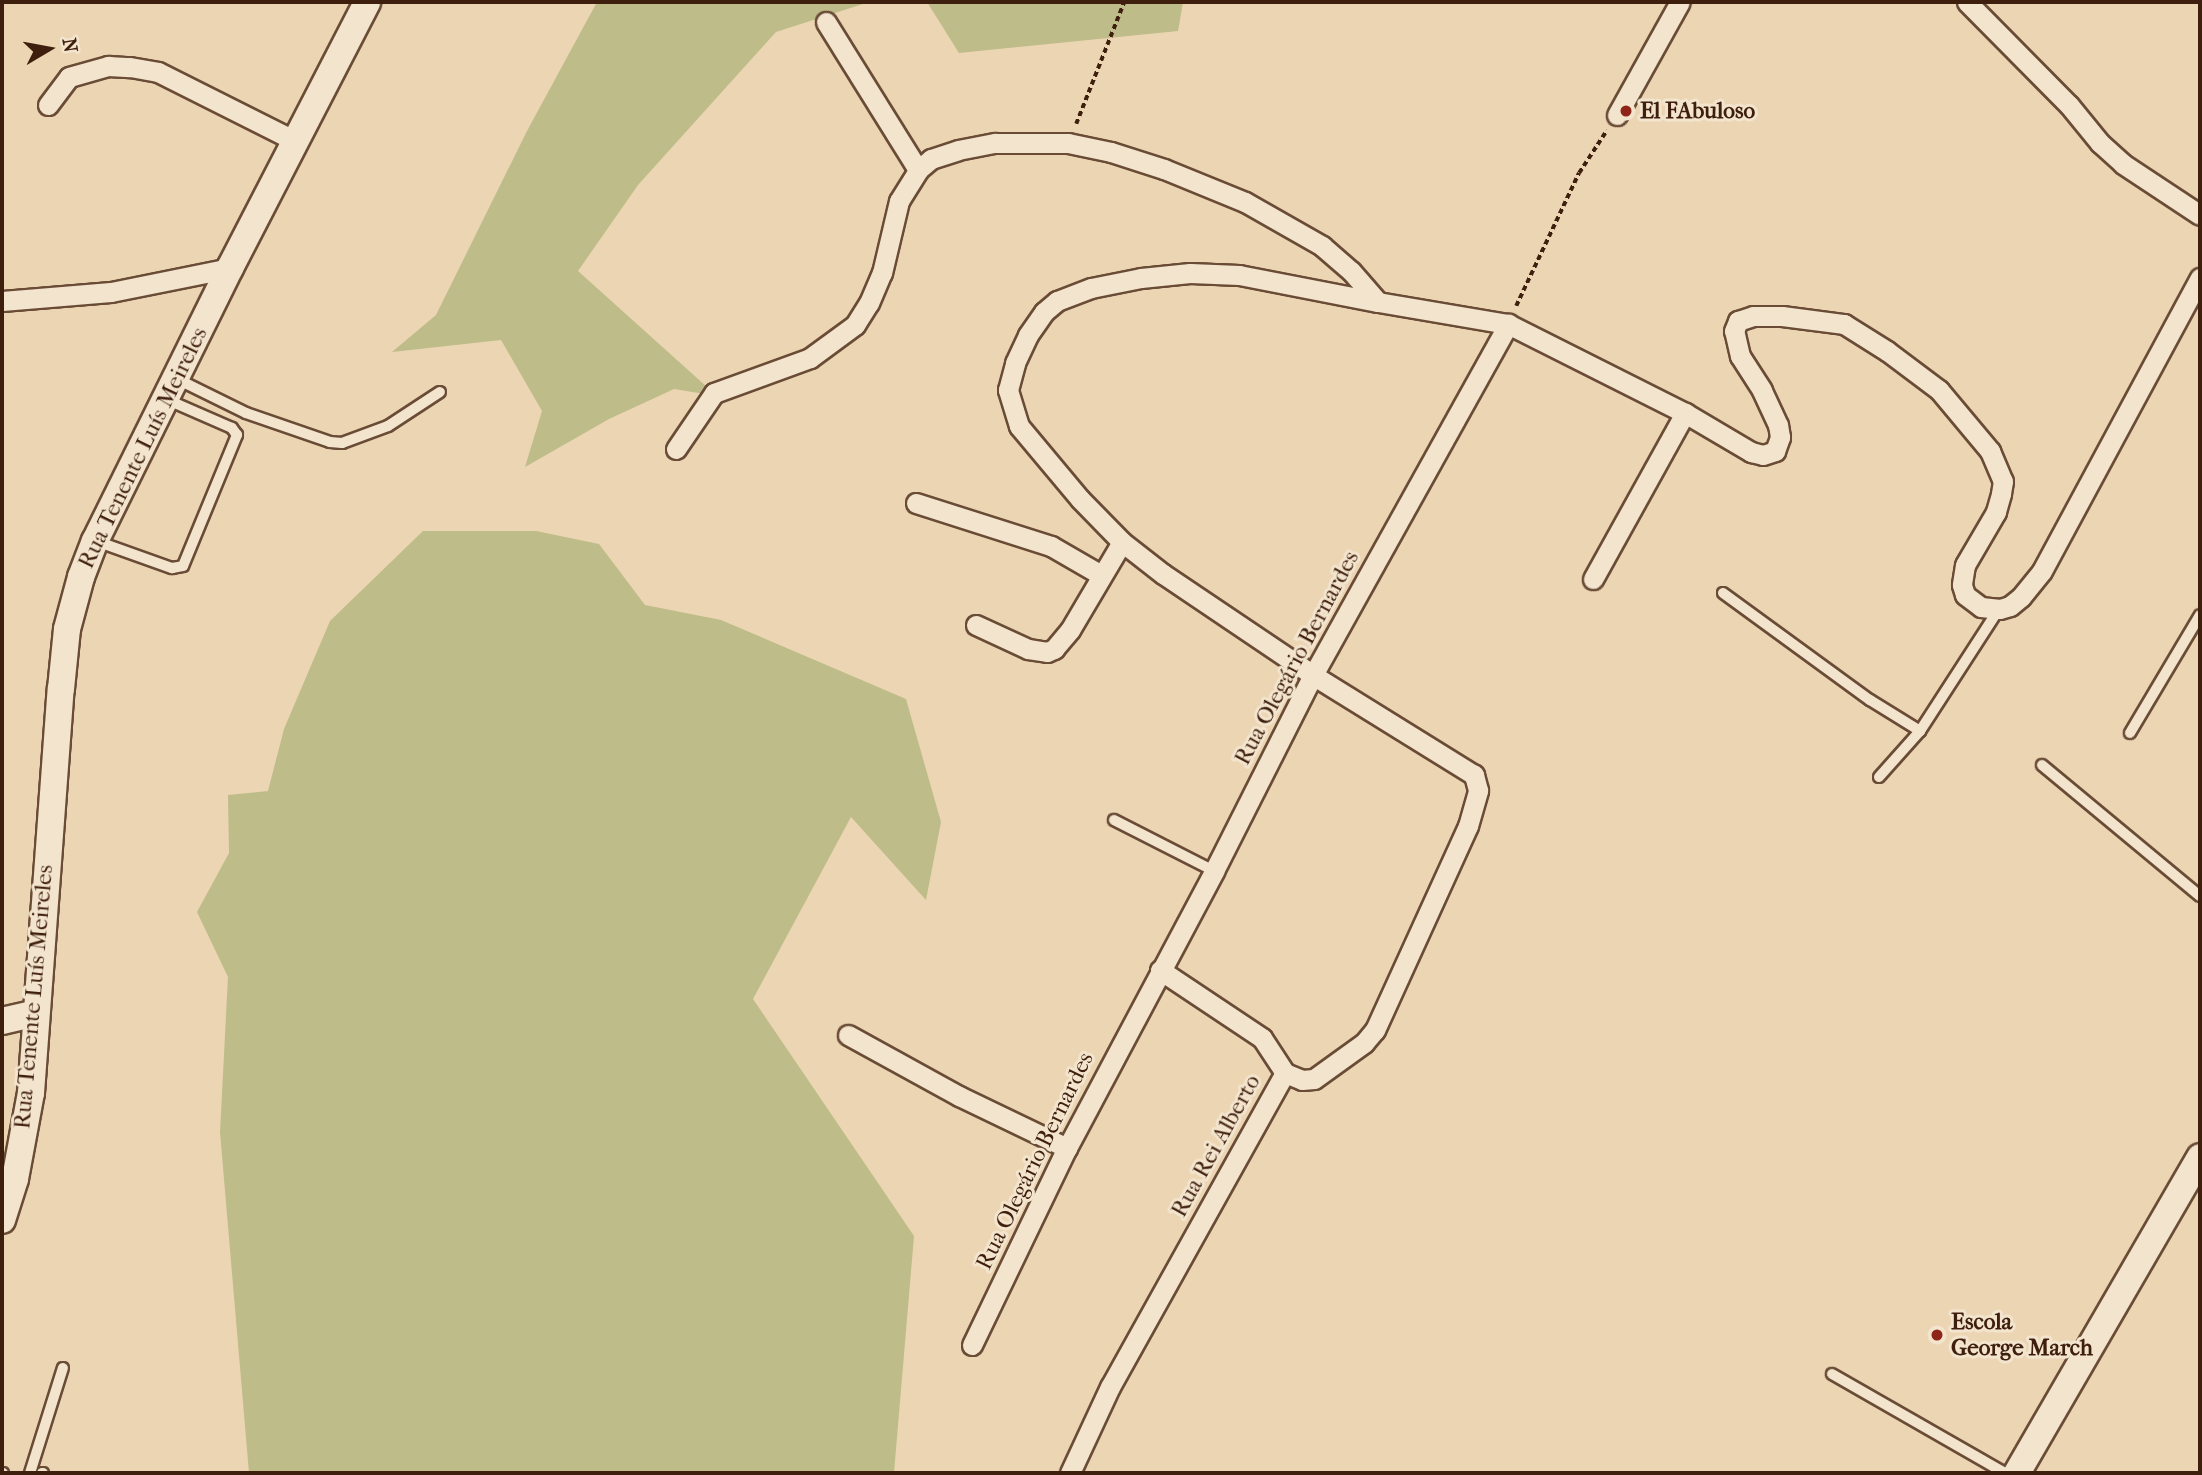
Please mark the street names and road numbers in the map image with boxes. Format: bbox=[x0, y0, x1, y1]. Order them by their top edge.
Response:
street label: Rua Tenente Luís Meireles bbox=[72, 323, 214, 573]
street label: Rua Olegário Bernardes bbox=[1229, 546, 1365, 770]
street label: Rua Tenente Luís Meireles bbox=[9, 864, 59, 1130]
street label: Rua Olegário Bernardes bbox=[970, 1048, 1100, 1274]
street label: Rua Rei Alberto bbox=[1165, 1070, 1267, 1222]

